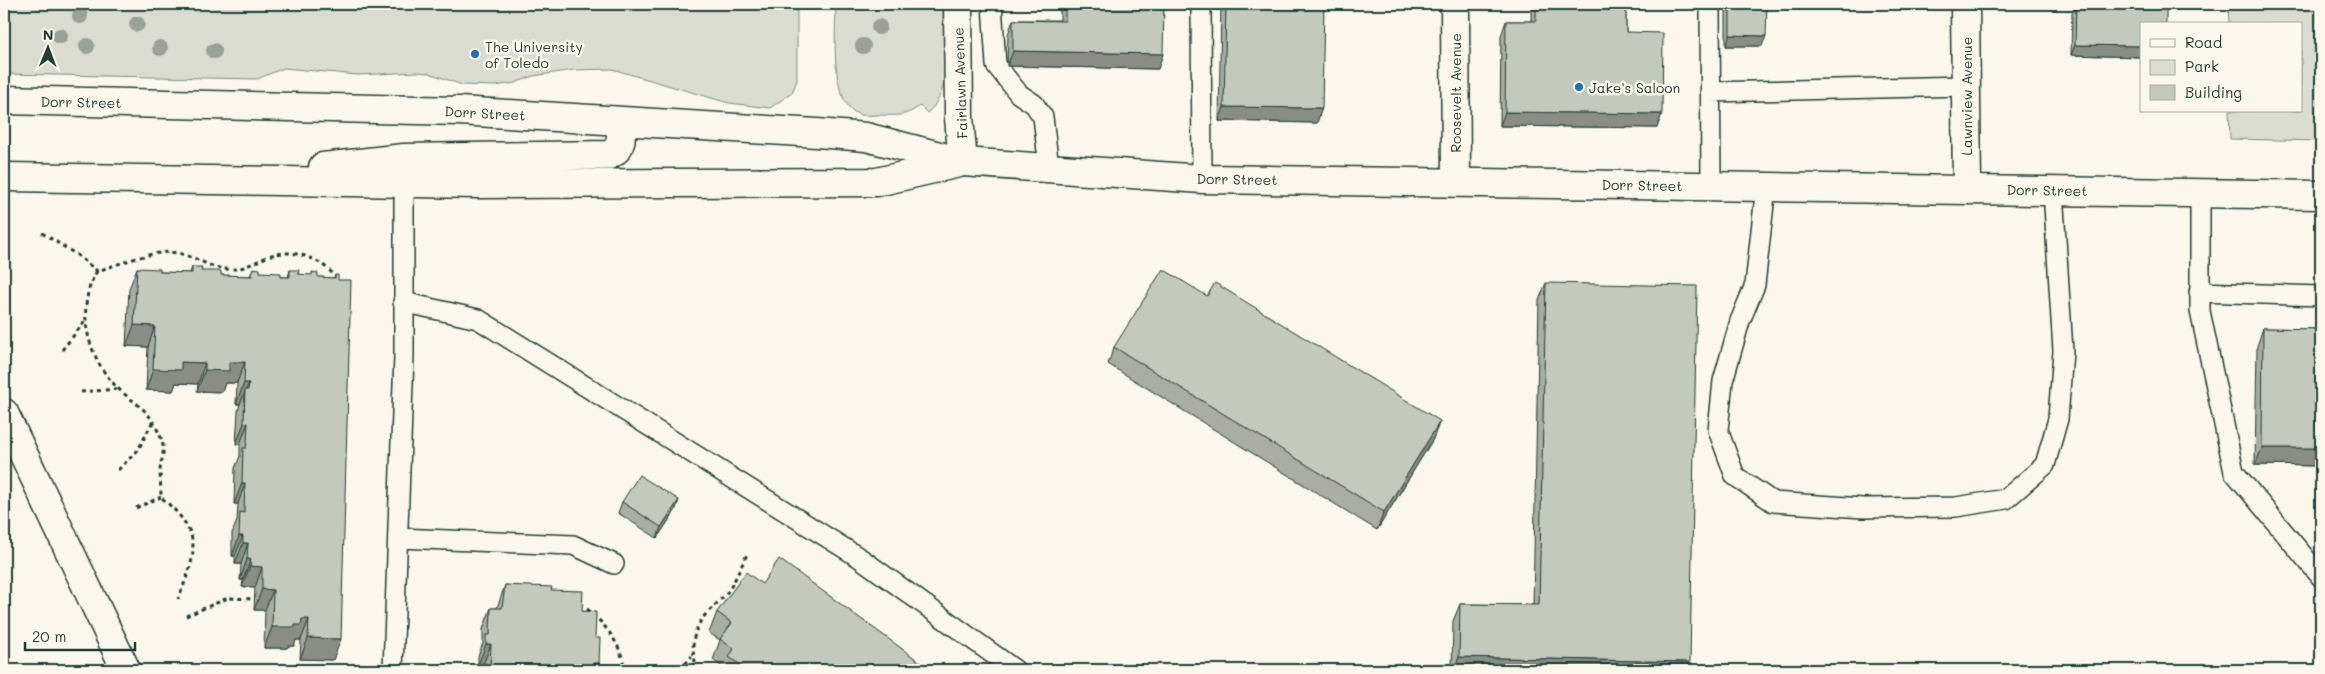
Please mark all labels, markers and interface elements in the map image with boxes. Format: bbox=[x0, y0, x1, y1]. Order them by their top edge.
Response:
north arrow bbox=[22, 22, 72, 72]
legend bbox=[2140, 22, 2302, 112]
text: N bbox=[43, 25, 54, 44]
street label: Fairlawn Avenue bbox=[949, 27, 971, 139]
text: Road bbox=[2185, 32, 2222, 52]
street label: Roosevelt Avenue bbox=[1446, 33, 1465, 153]
place label: The University of Toledo bbox=[485, 37, 583, 72]
street label: Lawnview Avenue bbox=[1957, 37, 1976, 155]
marker: The University of Toledo bbox=[469, 48, 481, 60]
text: Park bbox=[2185, 56, 2219, 76]
place label: Jake's Saloon bbox=[1589, 78, 1680, 97]
marker: Jake's Saloon bbox=[1573, 81, 1585, 93]
text: Building bbox=[2185, 82, 2242, 102]
street label: Dorr Street bbox=[40, 92, 122, 112]
street label: Dorr Street bbox=[444, 101, 526, 125]
street label: Dorr Street bbox=[1196, 169, 1278, 189]
street label: Dorr Street bbox=[1601, 175, 1683, 195]
street label: Dorr Street bbox=[2006, 180, 2088, 200]
scale bar bbox=[25, 619, 135, 651]
text: 20 m bbox=[32, 626, 66, 646]

